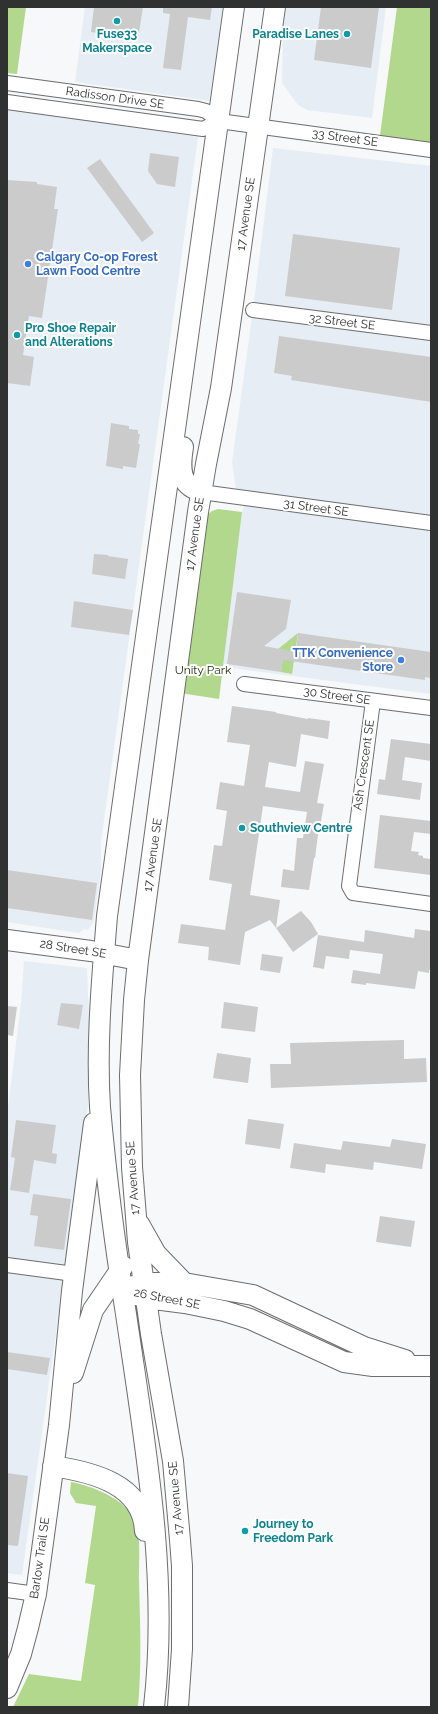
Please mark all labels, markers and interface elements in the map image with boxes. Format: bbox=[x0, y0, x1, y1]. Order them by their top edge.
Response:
marker: Fuse33 Makerspace bbox=[112, 16, 122, 26]
place label: Fuse33 Makerspace bbox=[82, 27, 152, 55]
place label: Paradise Lanes bbox=[252, 27, 339, 41]
marker: Paradise Lanes bbox=[342, 29, 352, 39]
street label: Radisson Drive SE bbox=[65, 84, 165, 112]
street label: 33 Street SE bbox=[311, 126, 379, 150]
street label: 17 Avenue SE bbox=[234, 176, 258, 252]
place label: Calgary Co-op Forest Lawn Food Centre bbox=[36, 250, 158, 278]
marker: Calgary Co-op Forest Lawn Food Centre bbox=[23, 259, 33, 269]
street label: 32 Street SE bbox=[308, 311, 376, 333]
place label: Pro Shoe Repair and Alterations bbox=[25, 321, 116, 349]
marker: Pro Shoe Repair and Alterations bbox=[12, 330, 22, 340]
street label: 17 Avenue SE bbox=[183, 496, 207, 572]
street label: 31 Street SE bbox=[283, 496, 349, 520]
place label: TTK Convenience Store bbox=[292, 646, 393, 674]
marker: TTK Convenience Store bbox=[396, 655, 406, 665]
park label: Unity Park bbox=[175, 663, 231, 677]
street label: 30 Street SE bbox=[302, 684, 372, 708]
street label: Ash Crescent SE bbox=[351, 719, 377, 811]
street label: 17 Avenue SE bbox=[141, 817, 165, 893]
place label: Southview Centre bbox=[250, 821, 352, 835]
marker: Southview Centre bbox=[237, 823, 247, 833]
street label: 28 Street SE bbox=[39, 937, 107, 961]
street label: 17 Avenue SE bbox=[123, 1140, 143, 1216]
street label: 26 Street SE bbox=[133, 1285, 201, 1313]
street label: 17 Avenue SE bbox=[166, 1460, 186, 1536]
street label: Barlow Trail SE bbox=[27, 1516, 53, 1600]
place label: Journey to Freedom Park bbox=[253, 1517, 333, 1545]
marker: Journey to Freedom Park bbox=[240, 1526, 250, 1536]

